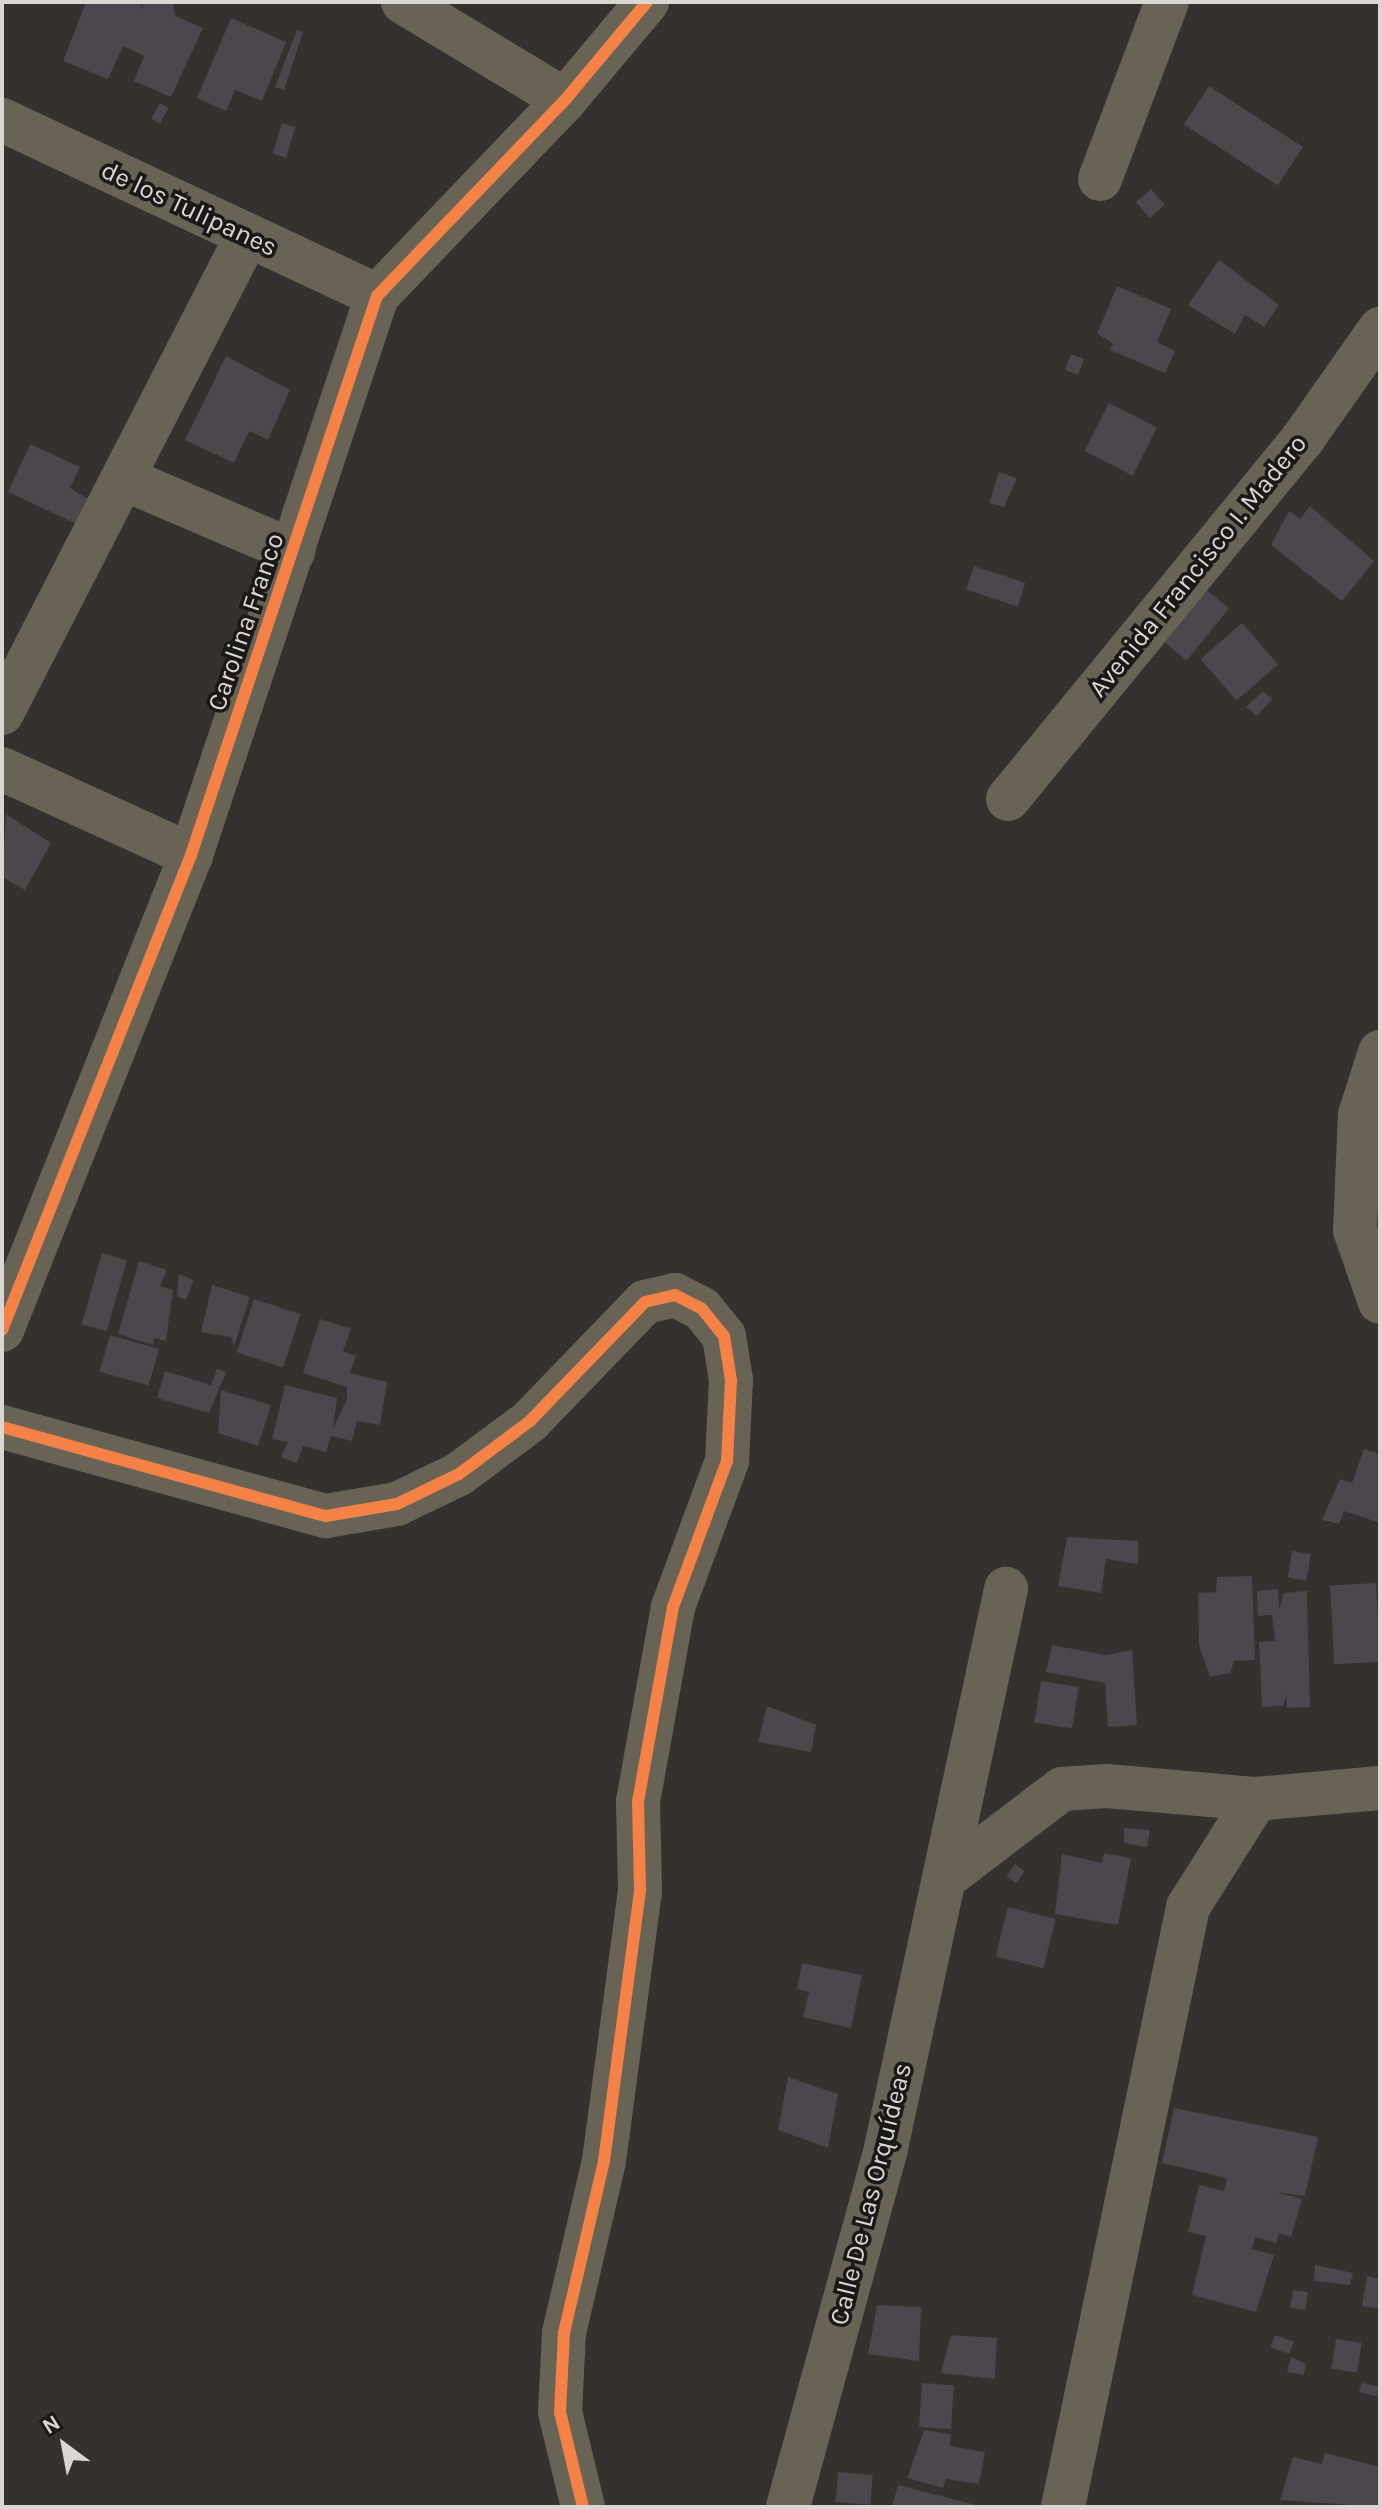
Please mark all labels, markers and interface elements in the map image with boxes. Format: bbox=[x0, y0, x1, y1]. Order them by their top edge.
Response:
street label: de los Tulipanes bbox=[96, 155, 282, 263]
street label: Avenida Francisco I. Madero bbox=[1082, 429, 1314, 703]
street label: Carolina Franco bbox=[201, 529, 291, 715]
street label: Calle De Las Orquídeas bbox=[823, 2060, 919, 2328]
north arrow bbox=[24, 2405, 104, 2485]
text: N bbox=[38, 2409, 65, 2440]

